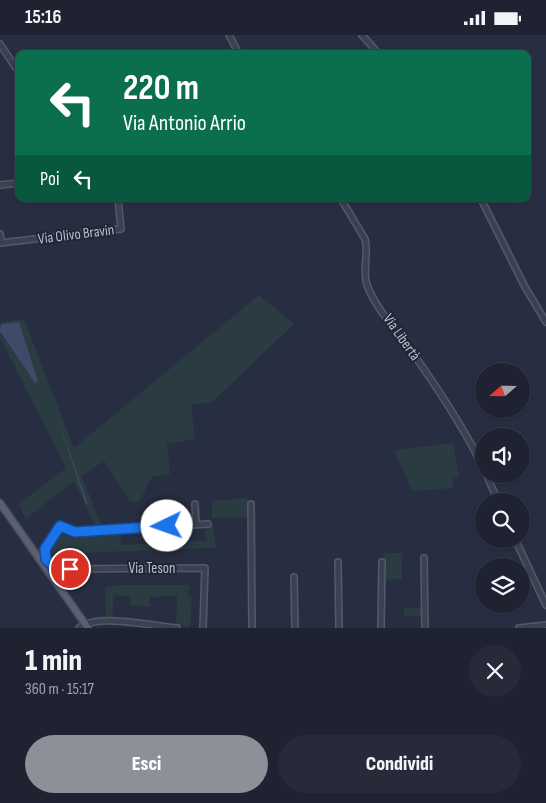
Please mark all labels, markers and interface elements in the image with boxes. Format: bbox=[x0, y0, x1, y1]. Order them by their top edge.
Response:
text: 15:16 bbox=[25, 6, 61, 29]
text: 220 m bbox=[123, 67, 199, 110]
icon: left bbox=[40, 70, 105, 135]
text: Via Antonio Arrio bbox=[123, 110, 246, 137]
icon: left bbox=[69, 165, 97, 193]
text: Poi bbox=[40, 168, 59, 191]
street label: Via Olivo Bravin bbox=[37, 220, 115, 249]
street label: Via Libertà bbox=[379, 310, 425, 365]
north arrow bbox=[475, 363, 530, 417]
map controls bbox=[475, 363, 530, 613]
button: sound bbox=[475, 428, 530, 483]
button: search bbox=[475, 493, 530, 548]
position arrow bbox=[140, 499, 192, 551]
pin bbox=[49, 548, 91, 590]
icon: arrive bbox=[56, 555, 84, 583]
button: layers bbox=[475, 558, 530, 613]
street label: Via Teson bbox=[129, 559, 175, 578]
text: 1 min bbox=[25, 643, 82, 679]
button: close bbox=[469, 645, 521, 697]
text: 360 m · 15:17 bbox=[25, 680, 94, 699]
button: Esci bbox=[25, 735, 268, 793]
button: Condividi bbox=[278, 735, 521, 793]

